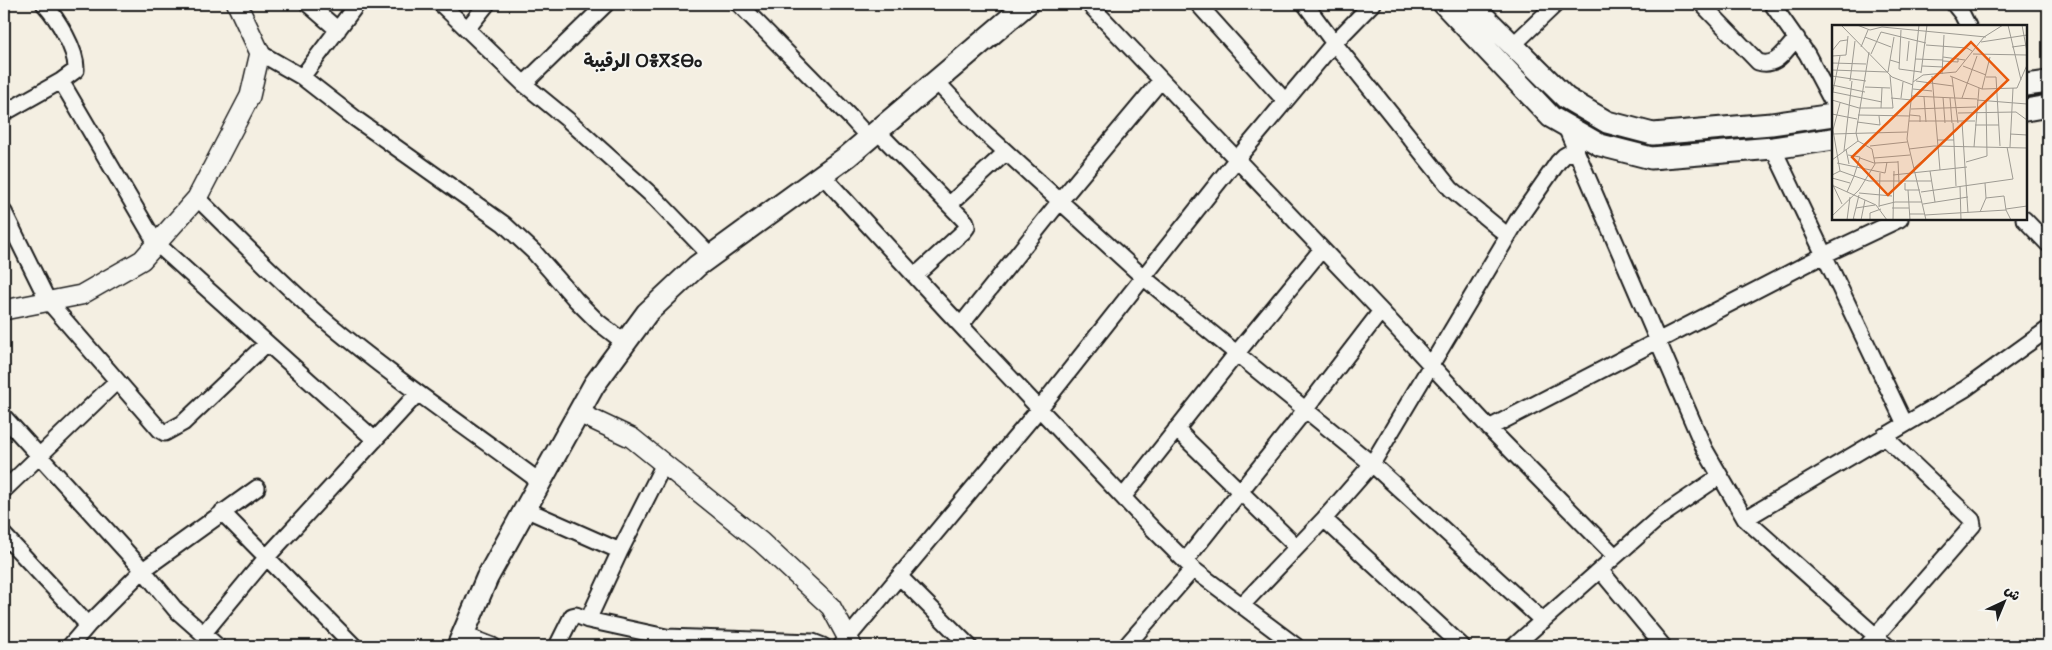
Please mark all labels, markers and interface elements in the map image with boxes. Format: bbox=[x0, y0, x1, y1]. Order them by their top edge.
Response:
inset map bbox=[1832, 25, 2027, 220]
district label: الرقيبة ⵔⴻⴳⵉⴱⴰ bbox=[583, 51, 703, 72]
north arrow bbox=[1980, 578, 2030, 628]
text: ش bbox=[2001, 582, 2024, 604]

